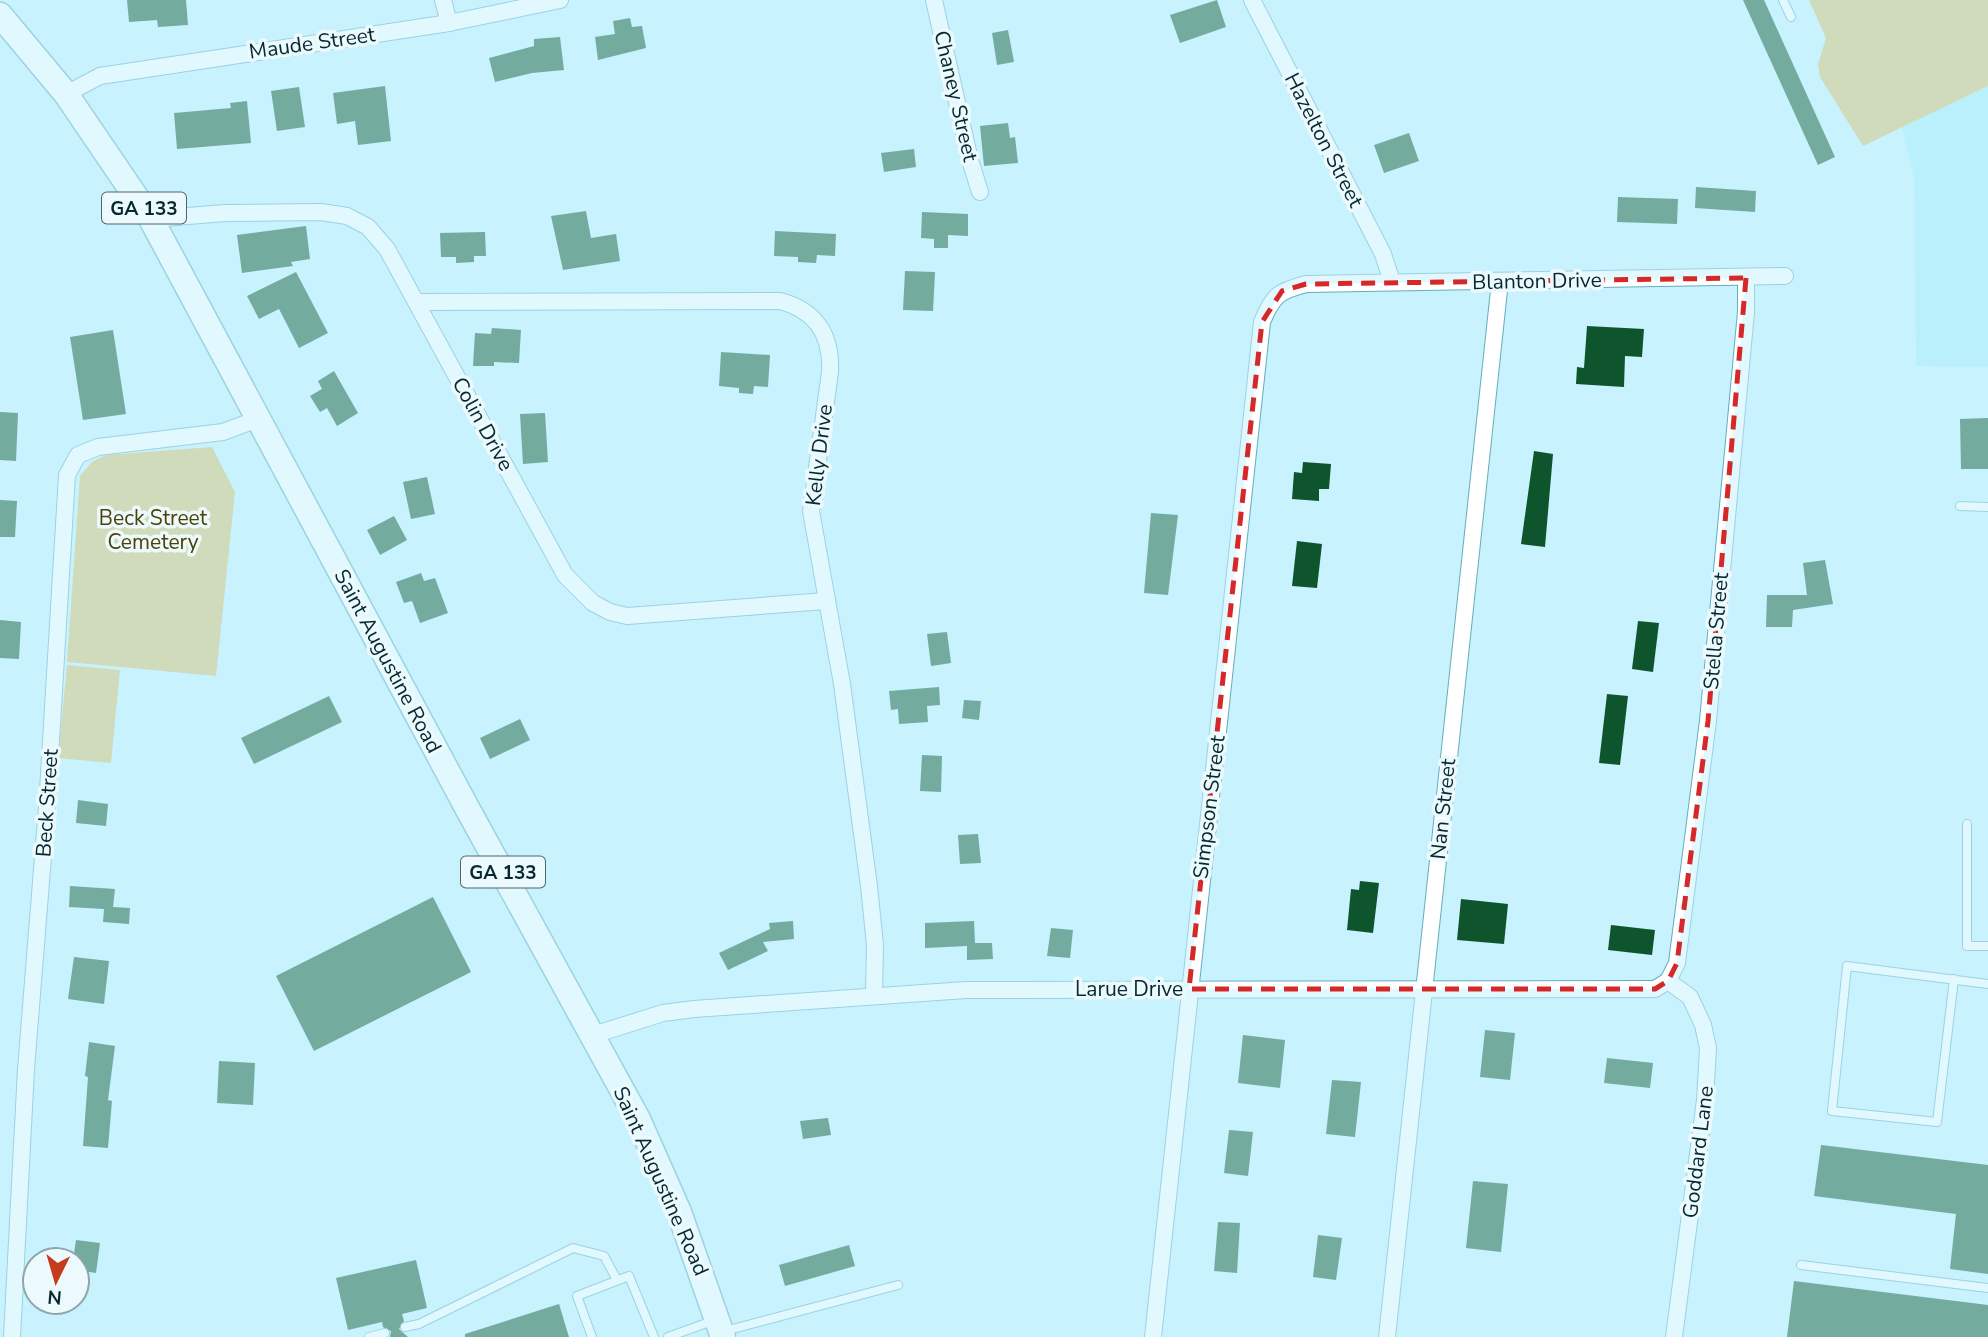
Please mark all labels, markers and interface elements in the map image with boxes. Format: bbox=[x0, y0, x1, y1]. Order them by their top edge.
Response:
street label: Maude Street bbox=[247, 20, 377, 66]
street label: Chaney Street bbox=[927, 28, 985, 165]
street label: Hazelton Street bbox=[1278, 68, 1370, 213]
road number: GA 133 bbox=[102, 192, 186, 224]
street label: Blanton Drive bbox=[1472, 266, 1602, 296]
street label: Colin Drive bbox=[446, 372, 520, 476]
street label: Kelly Drive bbox=[799, 403, 839, 507]
park label: Beck Street Cemetery bbox=[99, 504, 208, 556]
street label: Saint Augustine Road bbox=[328, 564, 448, 758]
street label: Stella Street bbox=[1697, 571, 1735, 691]
street label: Simpson Street bbox=[1186, 733, 1232, 880]
street label: Beck Street bbox=[29, 747, 65, 858]
street label: Nan Street bbox=[1424, 757, 1462, 861]
road number: GA 133 bbox=[461, 856, 545, 888]
street label: Larue Drive bbox=[1075, 975, 1183, 1003]
street label: Saint Augustine Road bbox=[607, 1082, 715, 1280]
street label: Goddard Lane bbox=[1676, 1084, 1720, 1220]
north arrow bbox=[21, 1246, 91, 1316]
text: N bbox=[46, 1283, 63, 1311]

